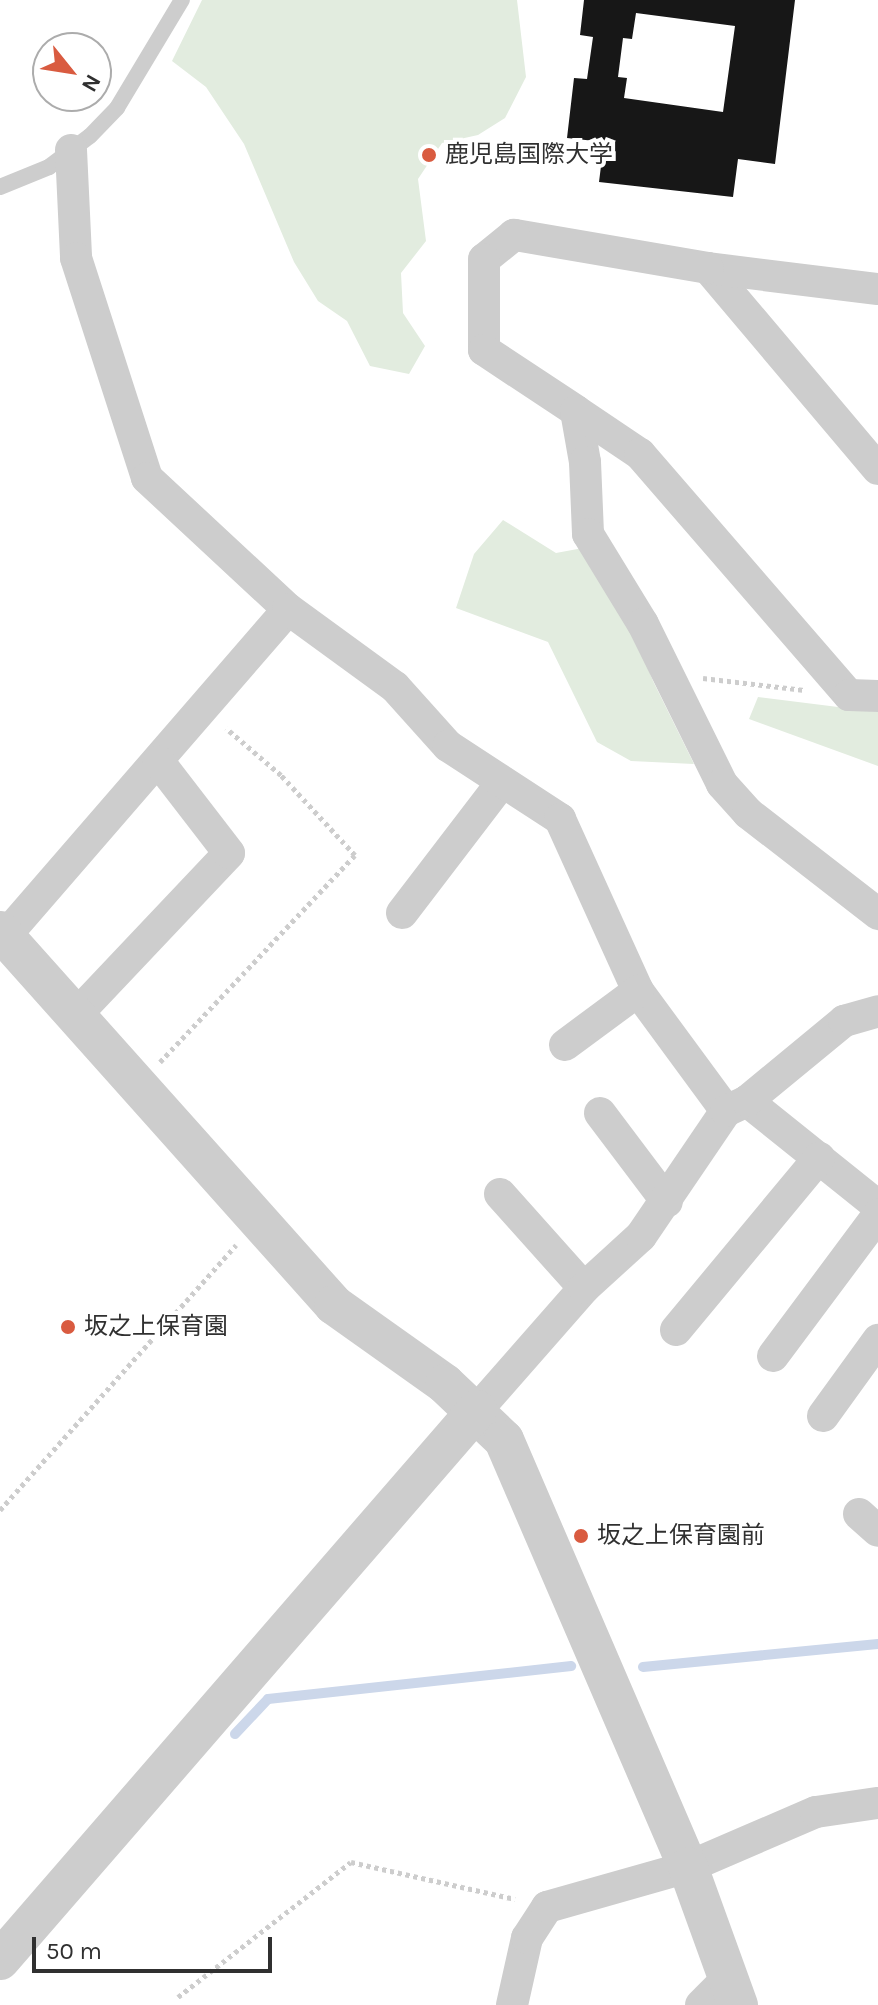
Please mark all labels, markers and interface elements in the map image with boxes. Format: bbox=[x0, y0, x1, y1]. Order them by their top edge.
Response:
north arrow bbox=[32, 32, 112, 112]
text: N bbox=[76, 70, 106, 96]
place label: 鹿児島国際大学 bbox=[445, 141, 613, 169]
marker: 鹿児島国際大学 bbox=[420, 146, 438, 164]
place label: 坂之上保育園 bbox=[84, 1313, 228, 1341]
marker: 坂之上保育園 bbox=[59, 1318, 77, 1336]
place label: 坂之上保育園前 bbox=[597, 1522, 765, 1550]
marker: 坂之上保育園前 bbox=[572, 1527, 590, 1545]
scale bar bbox=[36, 1921, 276, 1971]
text: 50 m bbox=[46, 1937, 102, 1965]

